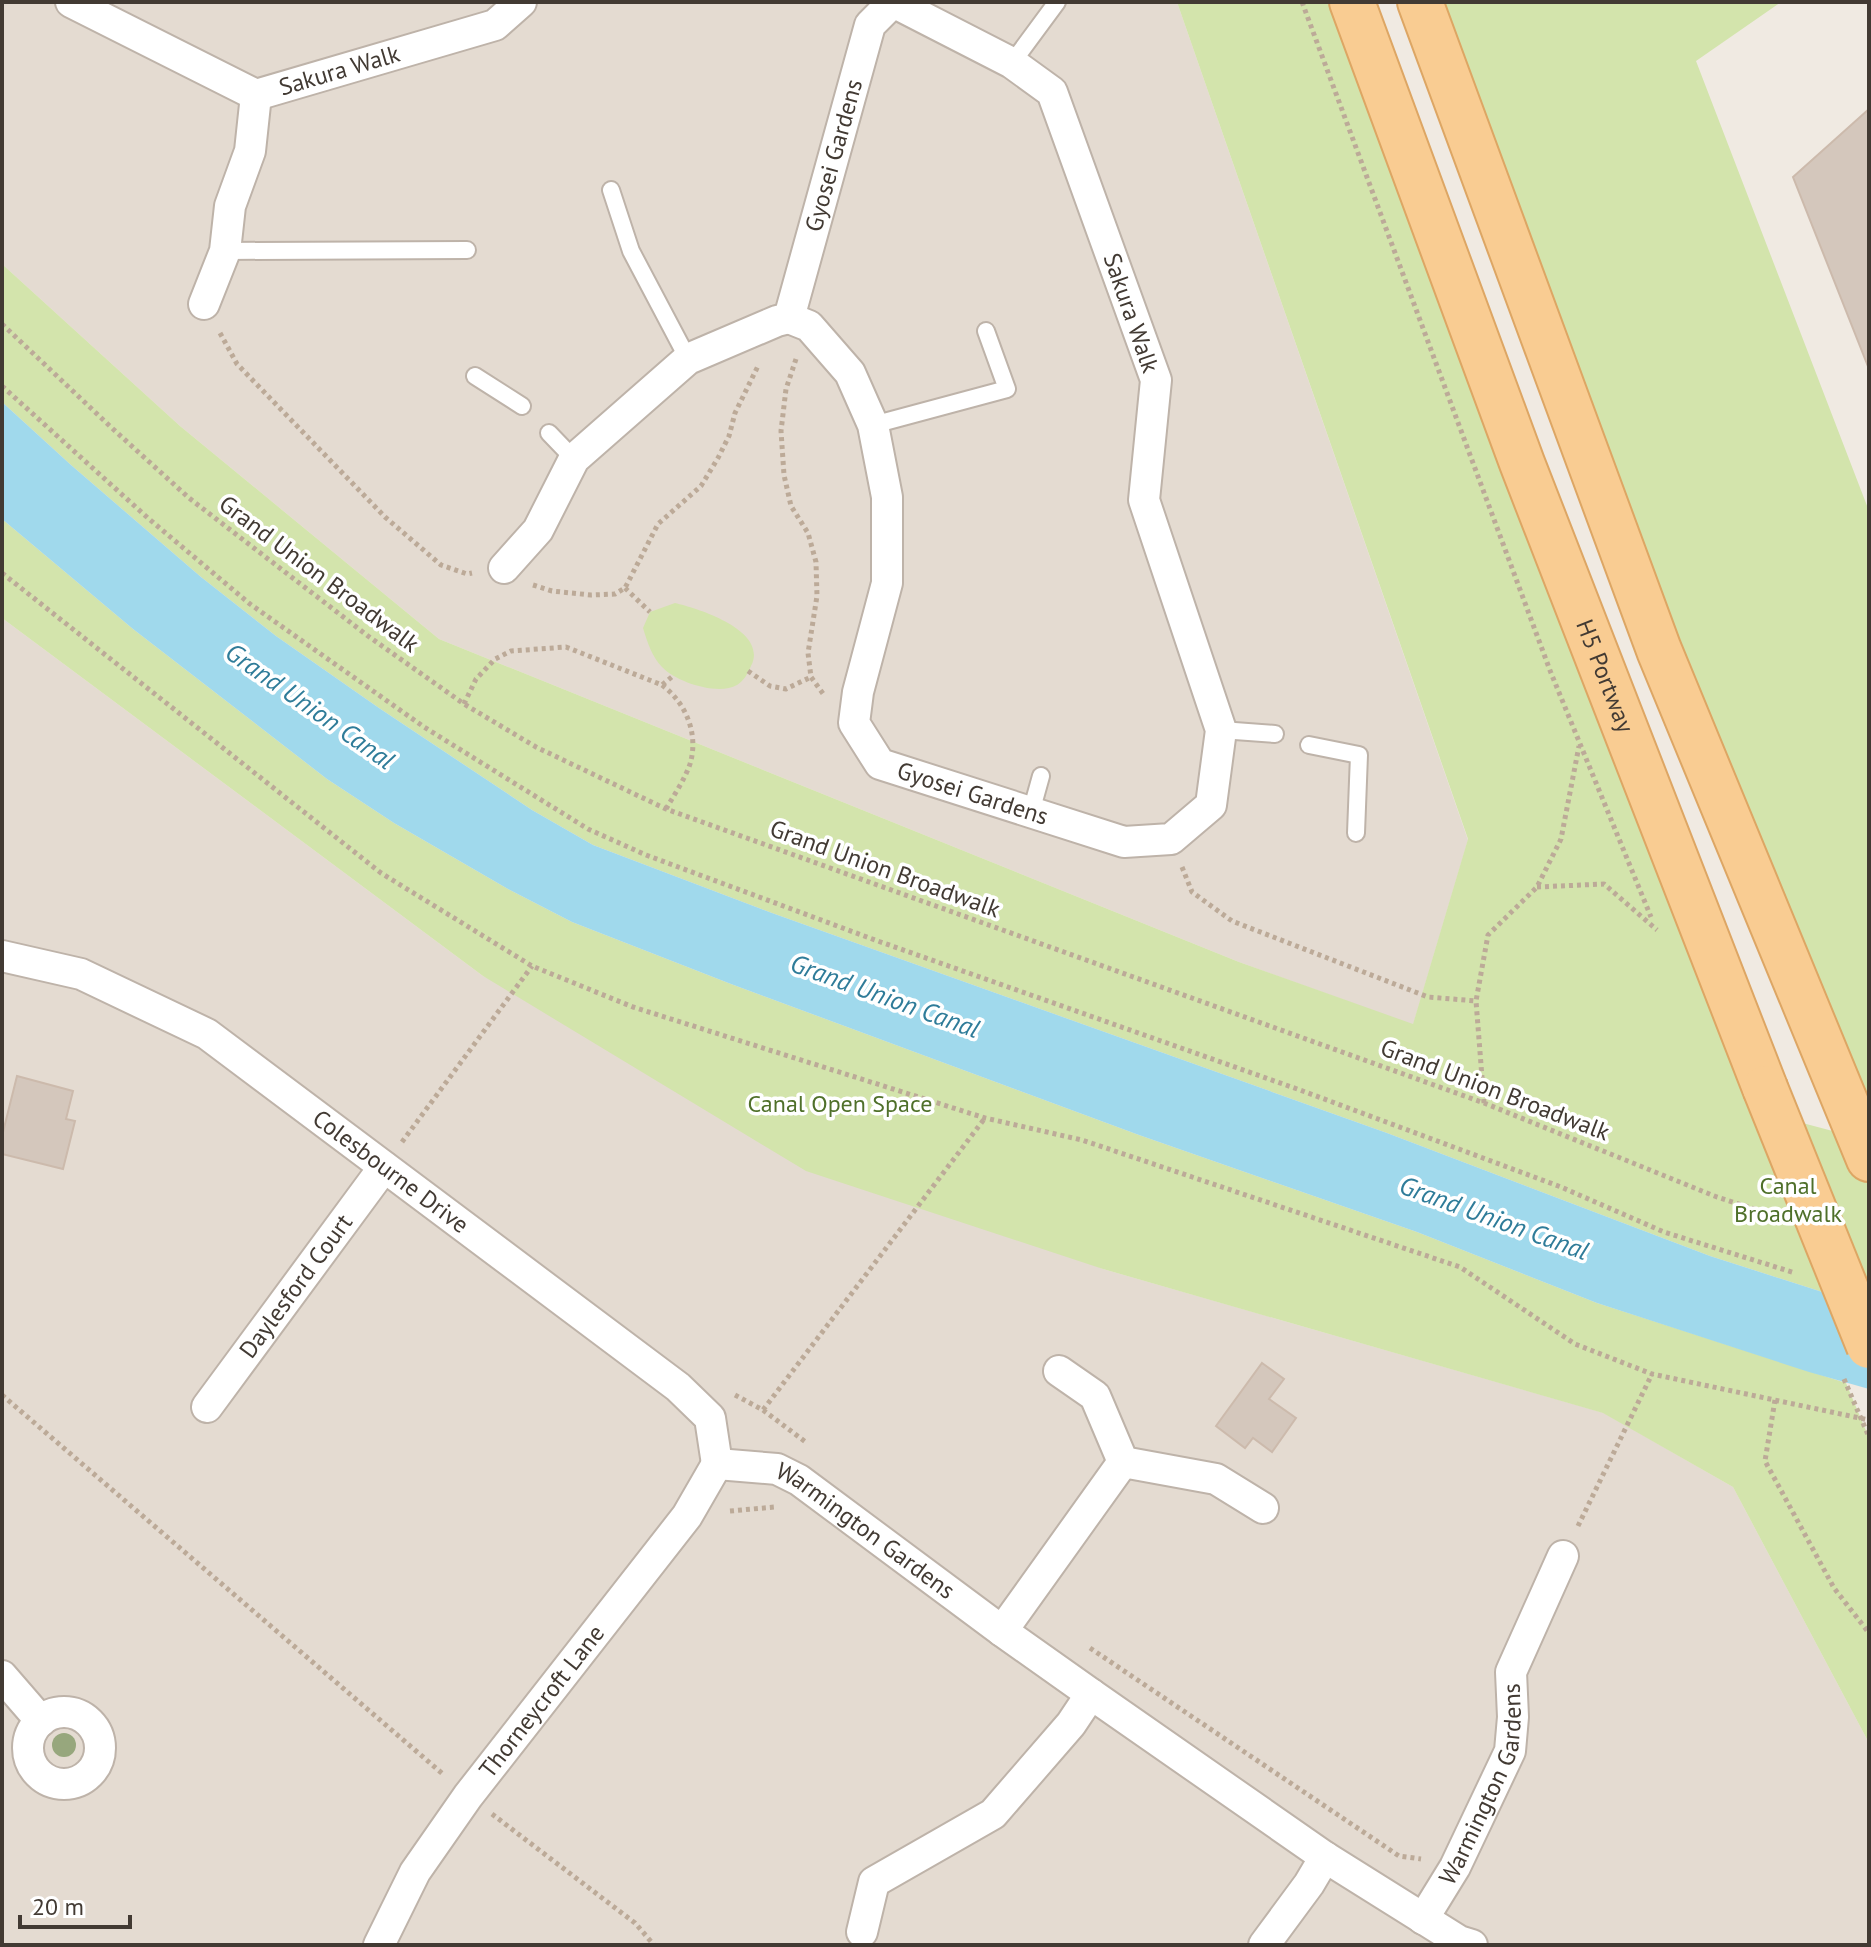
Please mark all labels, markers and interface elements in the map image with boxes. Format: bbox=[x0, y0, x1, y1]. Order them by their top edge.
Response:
street label: Sakura Walk bbox=[275, 38, 404, 102]
street label: Gyosei Gardens bbox=[798, 76, 869, 235]
street label: Sakura Walk bbox=[1097, 249, 1167, 377]
street label: Grand Union Broadwalk bbox=[213, 488, 426, 659]
street label: H5 Portway bbox=[1569, 615, 1641, 737]
water label: Grand Union Canal bbox=[219, 635, 401, 776]
street label: Gyosei Gardens bbox=[893, 755, 1052, 832]
street label: Grand Union Broadwalk bbox=[766, 812, 1005, 925]
water label: Grand Union Canal bbox=[786, 946, 984, 1045]
street label: Grand Union Broadwalk bbox=[1376, 1032, 1614, 1148]
park label: Canal Open Space bbox=[748, 1088, 932, 1119]
street label: Colesbourne Drive bbox=[307, 1103, 475, 1240]
water label: Grand Union Canal bbox=[1395, 1168, 1593, 1267]
park label: Canal Broadwalk bbox=[1734, 1170, 1842, 1229]
street label: Daylesford Court bbox=[232, 1208, 359, 1364]
street label: Warmington Gardens bbox=[771, 1455, 961, 1606]
street label: Thorneycroft Lane bbox=[472, 1618, 611, 1784]
street label: Warmington Gardens bbox=[1432, 1683, 1528, 1890]
scale bar bbox=[20, 1879, 130, 1929]
text: 20 m bbox=[32, 1891, 84, 1922]

